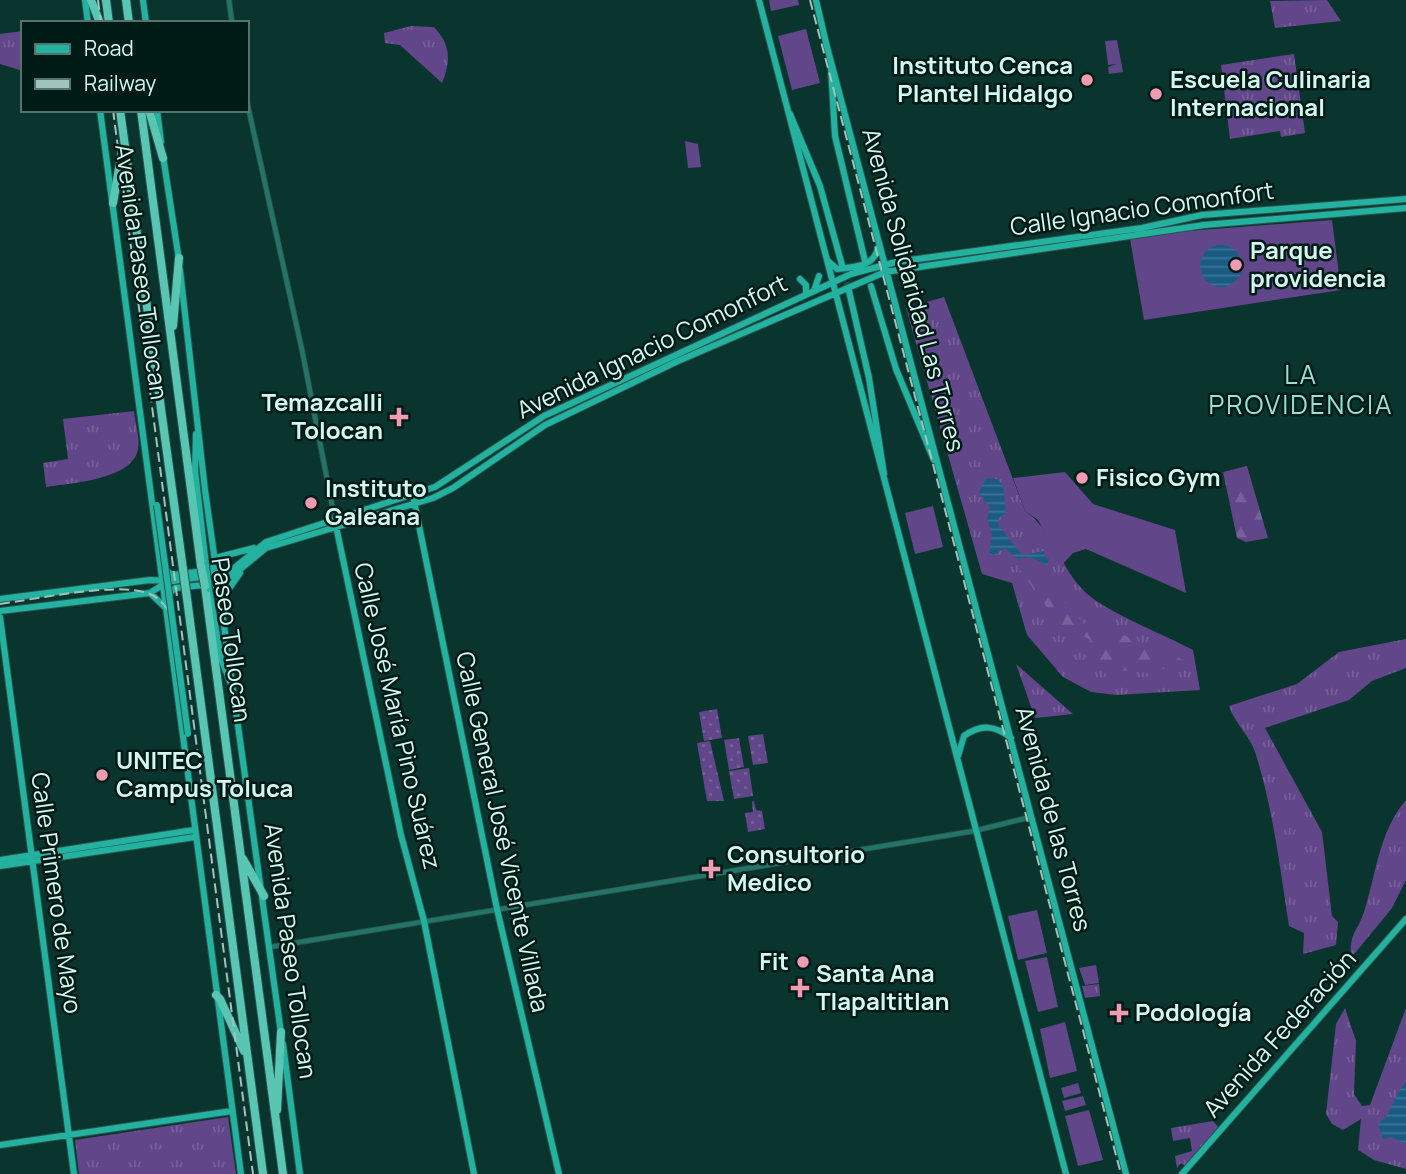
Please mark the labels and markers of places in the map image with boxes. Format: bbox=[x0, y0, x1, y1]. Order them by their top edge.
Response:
place label: Instituto Cenca Plantel Hidalgo bbox=[892, 48, 1073, 109]
place label: Escuela Culinaria Internacional bbox=[1170, 62, 1371, 123]
marker: Instituto Cenca Plantel Hidalgo bbox=[1079, 72, 1095, 88]
marker: Escuela Culinaria Internacional bbox=[1148, 86, 1164, 102]
place label: Parque providencia bbox=[1250, 233, 1386, 294]
marker: Parque providencia bbox=[1228, 257, 1244, 273]
place label: Temazcalli Tolocan bbox=[261, 385, 383, 446]
marker: Temazcalli Tolocan bbox=[389, 407, 409, 427]
place label: Fisico Gym bbox=[1096, 460, 1221, 493]
marker: Fisico Gym bbox=[1074, 470, 1090, 486]
place label: Instituto Galeana bbox=[325, 471, 427, 532]
marker: Instituto Galeana bbox=[303, 495, 319, 511]
place label: UNITEC Campus Toluca bbox=[116, 743, 293, 804]
marker: UNITEC Campus Toluca bbox=[94, 767, 110, 783]
place label: Consultorio Medico bbox=[727, 837, 865, 898]
marker: Consultorio Medico bbox=[701, 859, 721, 879]
place label: Fit bbox=[759, 944, 789, 977]
marker: Fit bbox=[795, 954, 811, 970]
place label: Santa Ana Tlapaltitlan bbox=[816, 956, 950, 1017]
marker: Santa Ana Tlapaltitlan bbox=[790, 978, 810, 998]
place label: Podología bbox=[1135, 995, 1252, 1028]
marker: Podología bbox=[1109, 1003, 1129, 1023]

